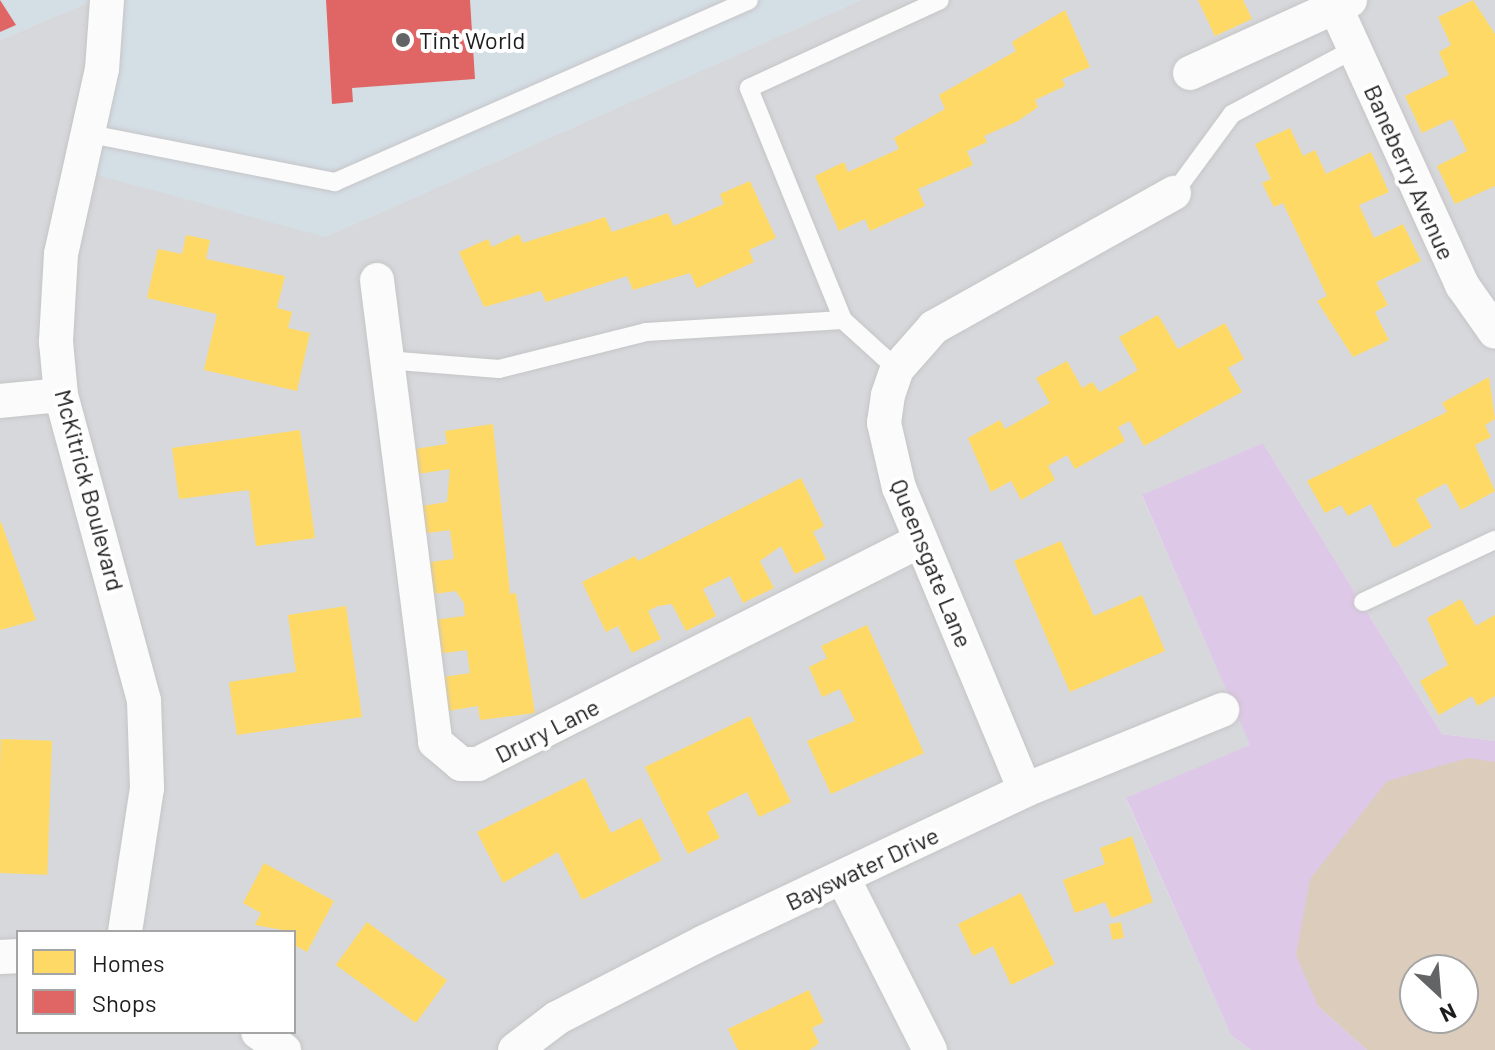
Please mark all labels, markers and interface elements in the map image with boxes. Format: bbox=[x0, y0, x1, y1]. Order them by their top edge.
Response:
place label: Tint World bbox=[419, 26, 525, 54]
marker: Tint World bbox=[394, 31, 412, 49]
street label: Baneberry Avenue bbox=[1358, 80, 1462, 264]
street label: McKitrick Boulevard bbox=[49, 386, 131, 594]
street label: Queensgate Lane bbox=[885, 475, 979, 651]
street label: Drury Lane bbox=[490, 691, 604, 769]
street label: Bayswater Drive bbox=[781, 820, 943, 916]
legend bbox=[16, 930, 296, 1034]
text: Homes bbox=[92, 948, 165, 977]
north arrow bbox=[1399, 954, 1479, 1034]
text: Shops bbox=[92, 988, 157, 1017]
text: N bbox=[1436, 999, 1461, 1029]

